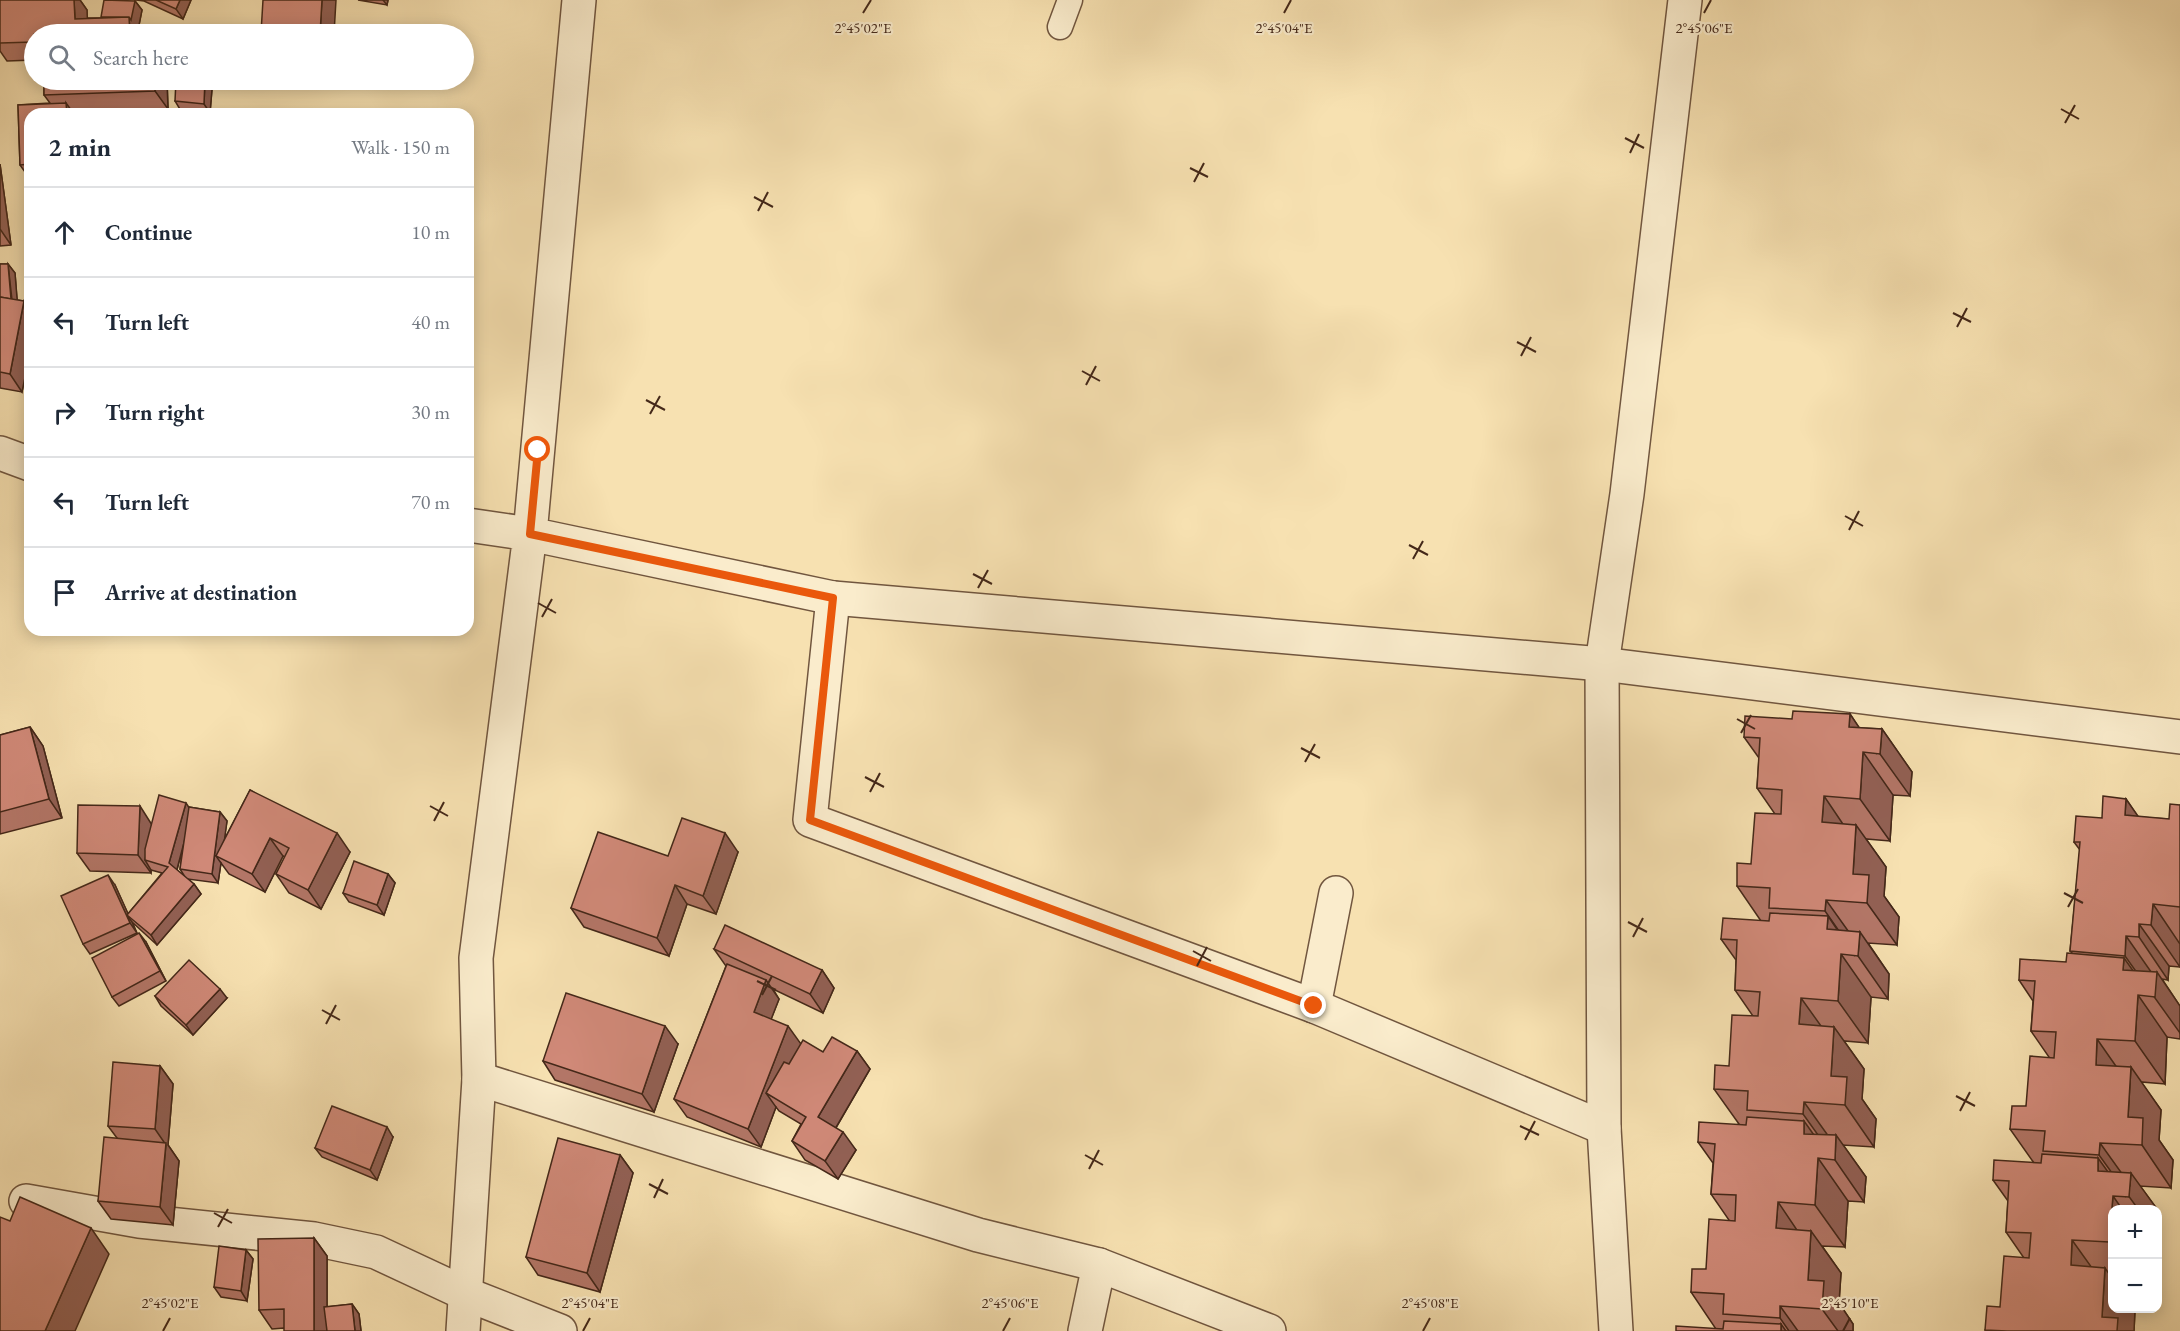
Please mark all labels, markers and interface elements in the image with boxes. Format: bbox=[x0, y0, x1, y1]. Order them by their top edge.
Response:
text: 2°45'02"E bbox=[835, 18, 892, 37]
text: 2°45'04"E bbox=[1256, 18, 1313, 37]
text: 2°45'06"E bbox=[1676, 18, 1733, 37]
search box bbox=[24, 24, 474, 90]
icon: search bbox=[45, 41, 78, 74]
text: Search here bbox=[93, 43, 188, 72]
text: 2 min bbox=[48, 130, 111, 164]
text: Walk · 150 m bbox=[351, 134, 450, 160]
icon: ahead bbox=[48, 216, 81, 249]
text: Continue bbox=[105, 218, 192, 247]
text: 10 m bbox=[411, 219, 450, 245]
icon: left bbox=[48, 306, 81, 339]
text: Turn left bbox=[105, 308, 189, 337]
text: 40 m bbox=[411, 309, 450, 335]
icon: right bbox=[48, 396, 81, 429]
text: Turn right bbox=[105, 398, 204, 427]
text: 30 m bbox=[411, 399, 450, 425]
route start bbox=[524, 436, 550, 462]
icon: left bbox=[48, 486, 81, 519]
text: Turn left bbox=[105, 488, 189, 517]
text: 70 m bbox=[411, 489, 450, 515]
icon: arrive bbox=[48, 576, 81, 609]
text: Arrive at destination bbox=[105, 578, 297, 607]
route end bbox=[1300, 992, 1326, 1018]
map controls bbox=[2108, 1205, 2162, 1313]
button: + bbox=[2108, 1205, 2162, 1259]
button: − bbox=[2108, 1259, 2162, 1313]
text: 2°45'02"E bbox=[142, 1293, 199, 1312]
text: 2°45'04"E bbox=[562, 1293, 619, 1312]
text: 2°45'06"E bbox=[982, 1293, 1039, 1312]
text: 2°45'08"E bbox=[1402, 1293, 1459, 1312]
text: 2°45'10"E bbox=[1822, 1293, 1879, 1312]

